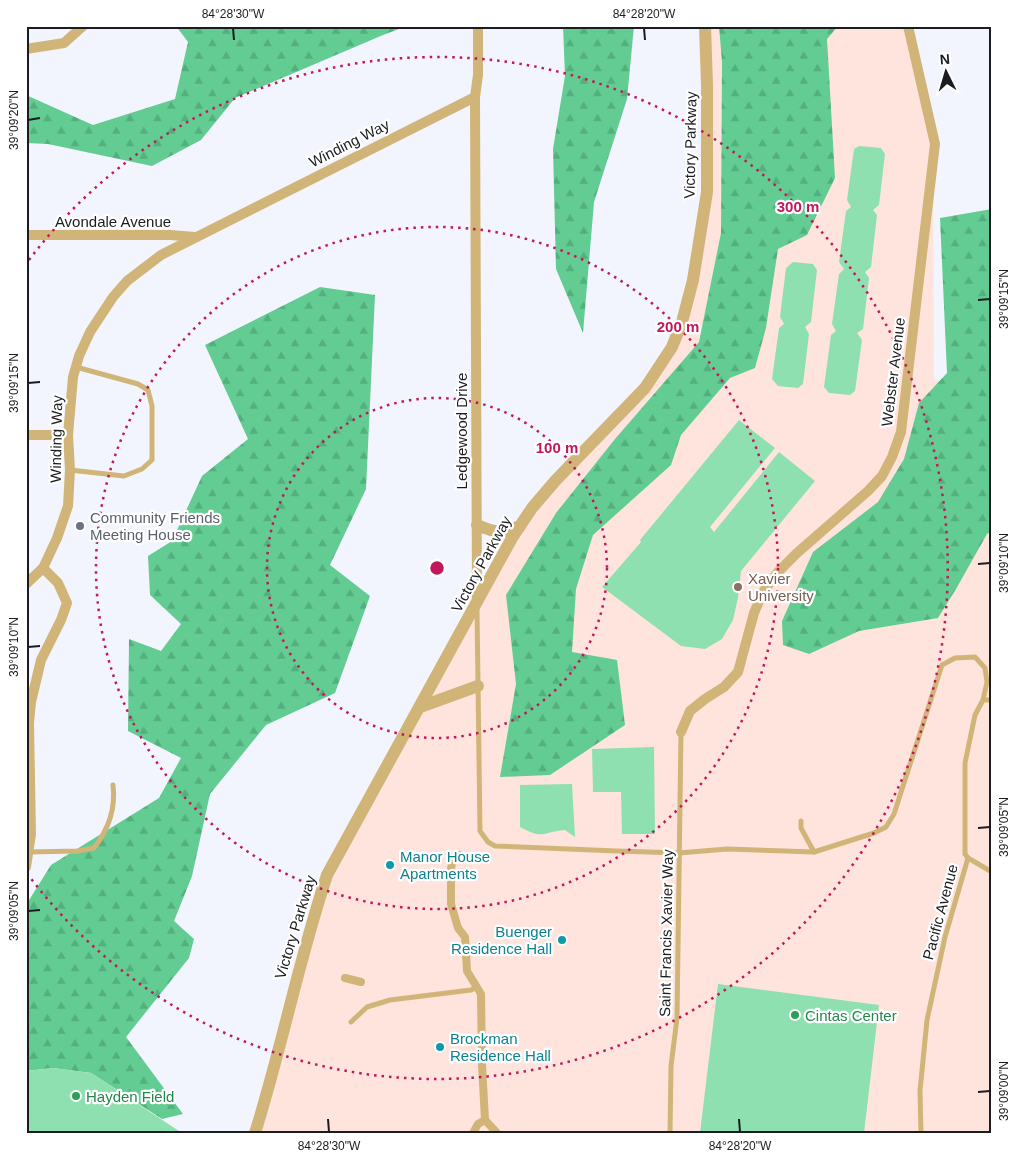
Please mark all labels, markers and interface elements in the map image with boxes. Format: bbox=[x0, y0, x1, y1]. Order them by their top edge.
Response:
text: 84°28'30"W bbox=[202, 7, 265, 21]
text: 84°28'20"W bbox=[613, 7, 676, 21]
north arrow bbox=[920, 48, 970, 98]
text: N bbox=[939, 51, 951, 67]
text: 39°09'20"N bbox=[7, 90, 21, 150]
street label: Victory Parkway bbox=[681, 91, 699, 199]
street label: Winding Way bbox=[306, 115, 392, 171]
text: 300 m bbox=[777, 198, 819, 215]
street label: Avondale Avenue bbox=[55, 213, 171, 230]
text: 39°09'15"N bbox=[997, 269, 1011, 329]
street label: Webster Avenue bbox=[878, 317, 908, 427]
text: 200 m bbox=[657, 318, 699, 335]
text: 39°09'15"N bbox=[7, 353, 21, 413]
street label: Ledgewood Drive bbox=[453, 373, 470, 489]
street label: Winding Way bbox=[47, 394, 65, 483]
text: 100 m bbox=[536, 439, 578, 456]
place label: Community Friends Meeting House bbox=[90, 509, 220, 543]
street label: Victory Parkway bbox=[448, 513, 515, 615]
marker: Community Friends Meeting House bbox=[74, 520, 86, 532]
text: 39°09'10"N bbox=[997, 533, 1011, 593]
centre of rings bbox=[428, 559, 446, 577]
place label: Xavier University bbox=[748, 570, 814, 604]
marker: Xavier University bbox=[732, 581, 744, 593]
text: 39°09'10"N bbox=[7, 617, 21, 677]
text: 39°09'05"N bbox=[997, 797, 1011, 857]
place label: Manor House Apartments bbox=[400, 848, 490, 882]
street label: Saint Francis Xavier Way bbox=[656, 848, 676, 1017]
marker: Manor House Apartments bbox=[384, 859, 396, 871]
street label: Pacific Avenue bbox=[919, 862, 961, 962]
street label: Victory Parkway bbox=[271, 873, 319, 981]
text: 39°09'05"N bbox=[7, 881, 21, 941]
place label: Buenger Residence Hall bbox=[451, 923, 552, 957]
marker: Buenger Residence Hall bbox=[556, 934, 568, 946]
place label: Cintas Center bbox=[805, 1007, 897, 1024]
marker: Cintas Center bbox=[789, 1009, 801, 1021]
place label: Brockman Residence Hall bbox=[450, 1030, 551, 1064]
marker: Brockman Residence Hall bbox=[434, 1041, 446, 1053]
text: 39°09'00"N bbox=[997, 1061, 1011, 1121]
place label: Hayden Field bbox=[86, 1088, 174, 1105]
marker: Hayden Field bbox=[70, 1090, 82, 1102]
text: 84°28'30"W bbox=[298, 1139, 361, 1153]
text: 84°28'20"W bbox=[709, 1139, 772, 1153]

